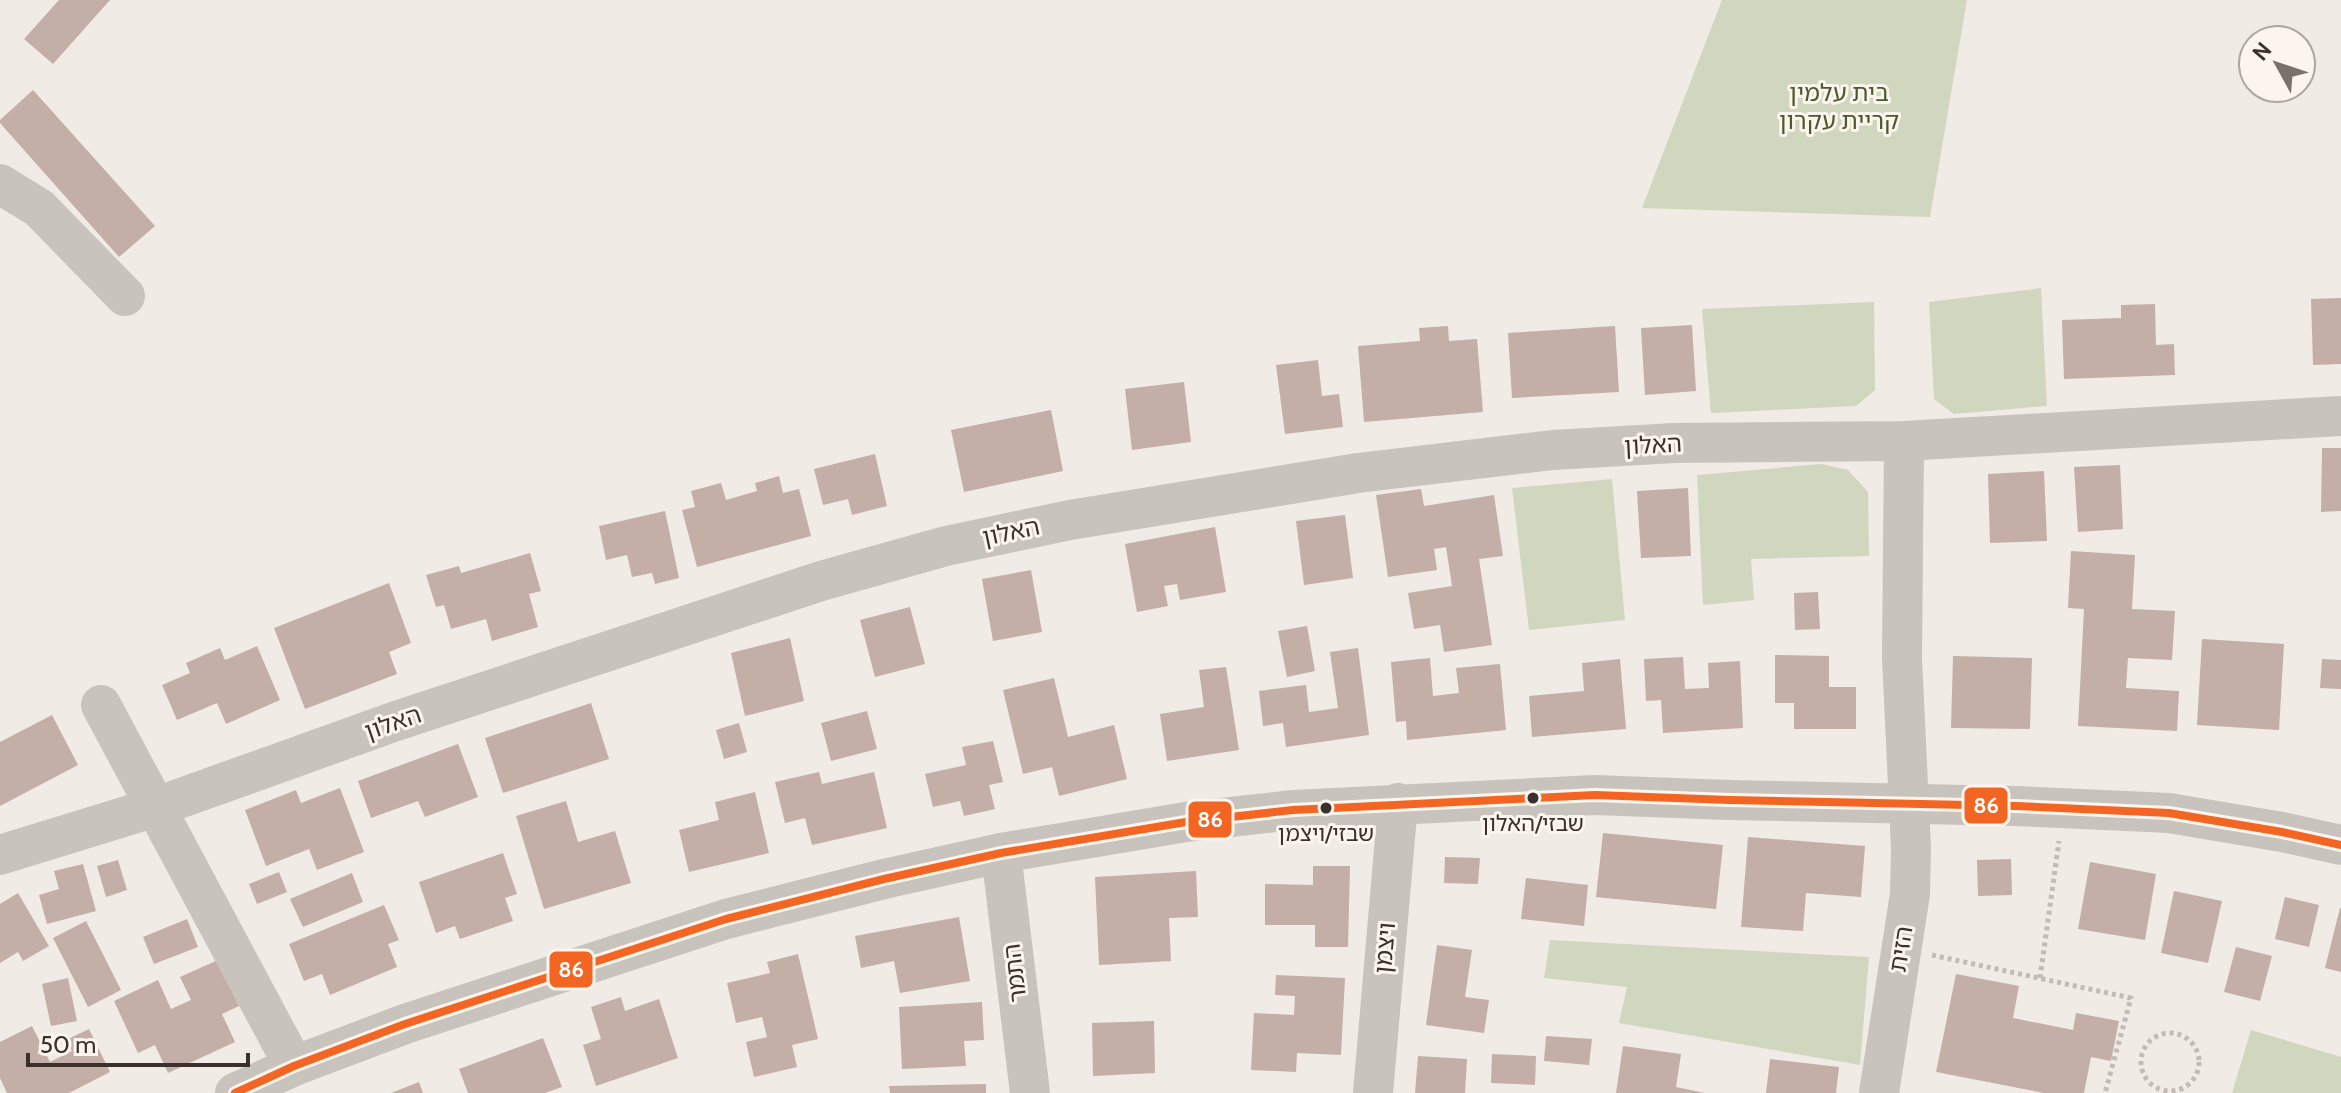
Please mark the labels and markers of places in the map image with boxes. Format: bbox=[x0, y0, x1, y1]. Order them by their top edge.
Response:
marker: שבזי/האלון bbox=[1525, 790, 1541, 806]
marker: שבזי/ויצמן bbox=[1318, 800, 1334, 816]
place label: שבזי/האלון bbox=[1482, 810, 1584, 837]
place label: שבזי/ויצמן bbox=[1278, 820, 1374, 847]

